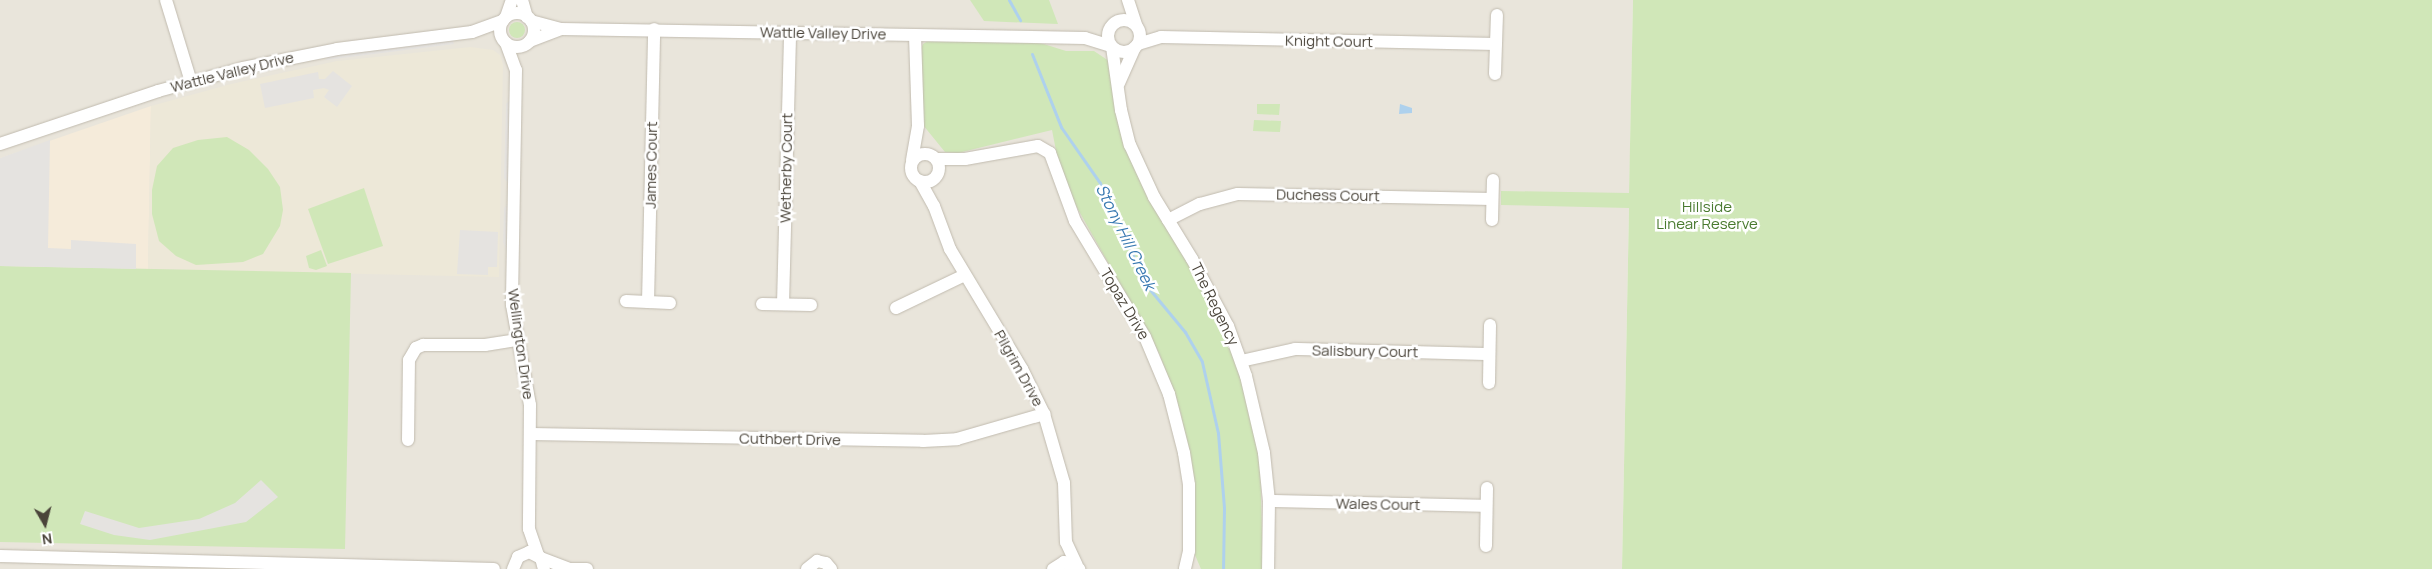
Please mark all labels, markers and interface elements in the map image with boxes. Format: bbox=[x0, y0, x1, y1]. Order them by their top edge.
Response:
street label: Wattle Valley Drive bbox=[760, 23, 886, 43]
street label: Knight Court bbox=[1285, 31, 1373, 51]
street label: Wattle Valley Drive bbox=[169, 48, 295, 96]
street label: Wetherby Court bbox=[776, 113, 796, 223]
street label: James Court bbox=[641, 121, 661, 209]
water label: Stony Hill Creek bbox=[1092, 181, 1160, 293]
street label: Duchess Court bbox=[1276, 185, 1380, 205]
park label: Hillside Linear Reserve bbox=[1656, 197, 1758, 232]
street label: The Regency bbox=[1187, 260, 1243, 348]
street label: Topaz Drive bbox=[1097, 265, 1153, 343]
street label: Wellington Drive bbox=[504, 287, 538, 401]
street label: Pilgrim Drive bbox=[991, 327, 1047, 409]
street label: Salisbury Court bbox=[1312, 341, 1418, 361]
street label: Cuthbert Drive bbox=[739, 429, 841, 449]
street label: Wales Court bbox=[1335, 494, 1421, 514]
north arrow bbox=[20, 499, 70, 549]
text: N bbox=[41, 529, 53, 549]

